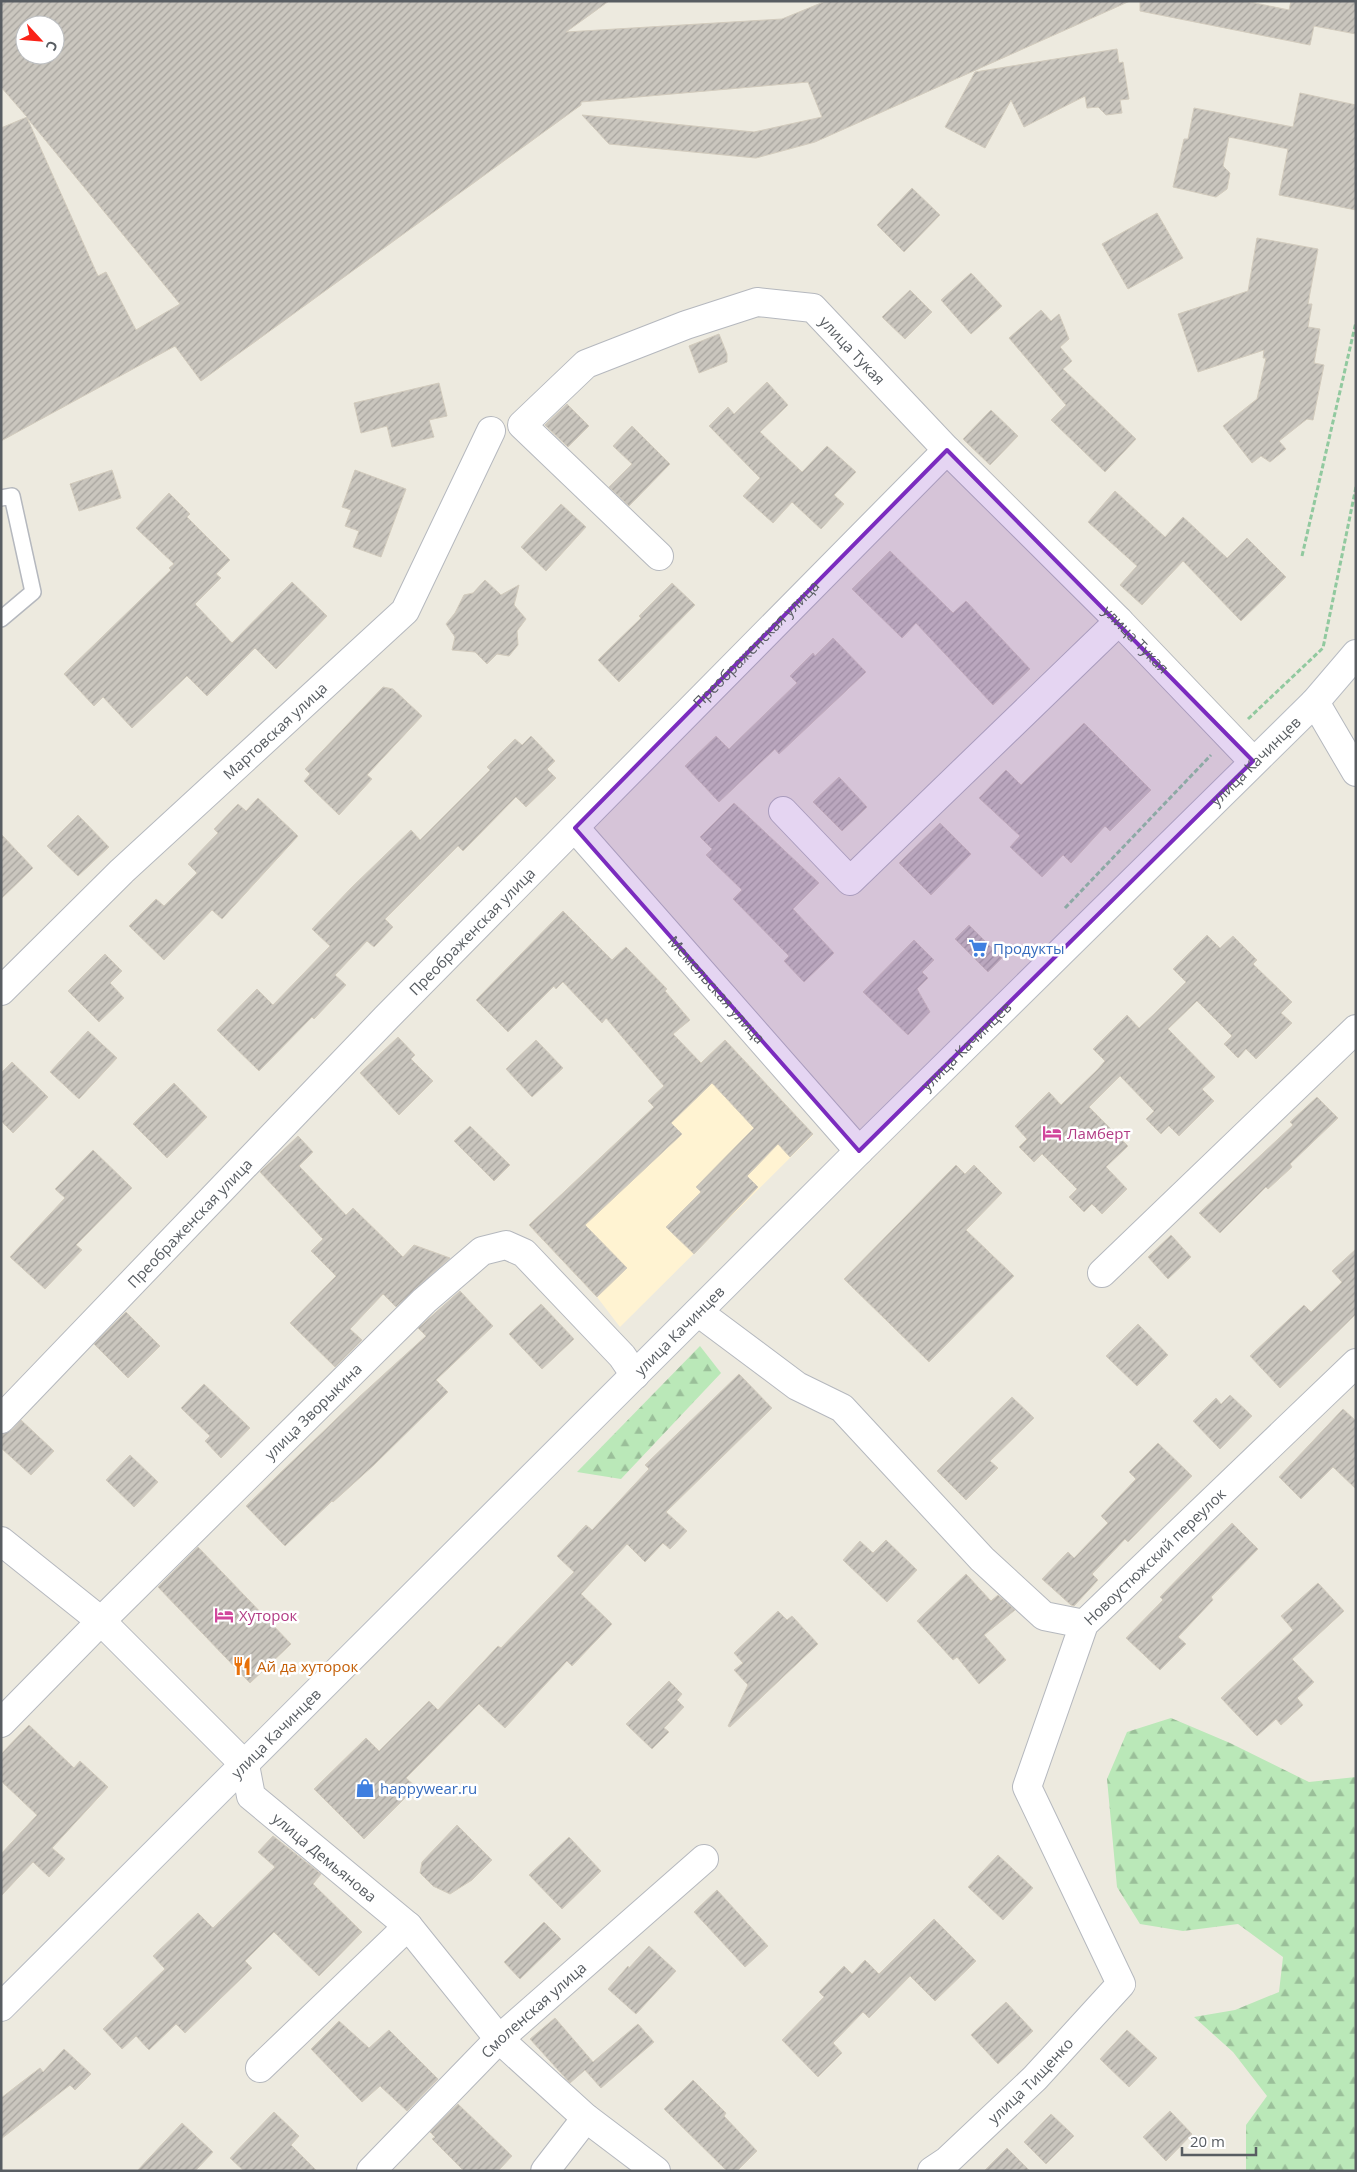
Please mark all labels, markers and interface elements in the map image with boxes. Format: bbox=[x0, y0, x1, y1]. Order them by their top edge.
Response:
north arrow bbox=[15, 15, 65, 65]
text: С bbox=[42, 38, 63, 54]
street label: улица Тукая bbox=[815, 311, 890, 389]
street label: Преображенская улица bbox=[688, 576, 823, 712]
street label: улица Тукая bbox=[1099, 601, 1174, 678]
street label: Мартовская улица bbox=[219, 678, 331, 783]
street label: улица Качинцев bbox=[1206, 712, 1305, 810]
street label: Преображенская улица bbox=[404, 863, 539, 999]
street label: Мемельская улица bbox=[664, 931, 770, 1048]
supermarket icon: Продукты bbox=[967, 937, 989, 959]
place label: Продукты bbox=[993, 938, 1065, 958]
street label: улица Качинцев bbox=[916, 997, 1015, 1095]
hotel icon: Ламберт bbox=[1041, 1122, 1063, 1144]
place label: Ламберт bbox=[1067, 1123, 1130, 1143]
street label: Преображенская улица bbox=[123, 1154, 256, 1292]
street label: улица Качинцев bbox=[630, 1281, 729, 1380]
street label: улица Зворыкина bbox=[260, 1358, 366, 1464]
street label: Новоустюжский переулок bbox=[1079, 1484, 1230, 1629]
hotel icon: Хуторок bbox=[213, 1604, 235, 1626]
place label: Хуторок bbox=[239, 1605, 297, 1625]
restaurant icon: Ай да хуторок bbox=[231, 1655, 253, 1677]
place label: Ай да хуторок bbox=[257, 1656, 358, 1676]
street label: улица Качинцев bbox=[226, 1684, 325, 1782]
shop icon: happywear.ru bbox=[354, 1777, 376, 1799]
place label: happywear.ru bbox=[380, 1778, 477, 1798]
street label: улица Демьянова bbox=[268, 1808, 381, 1906]
street label: Смоленская улица bbox=[476, 1957, 590, 2062]
street label: улица Тищенко bbox=[983, 2033, 1077, 2128]
scale bar bbox=[1182, 2124, 1256, 2156]
text: 20 m bbox=[1190, 2131, 1225, 2151]

